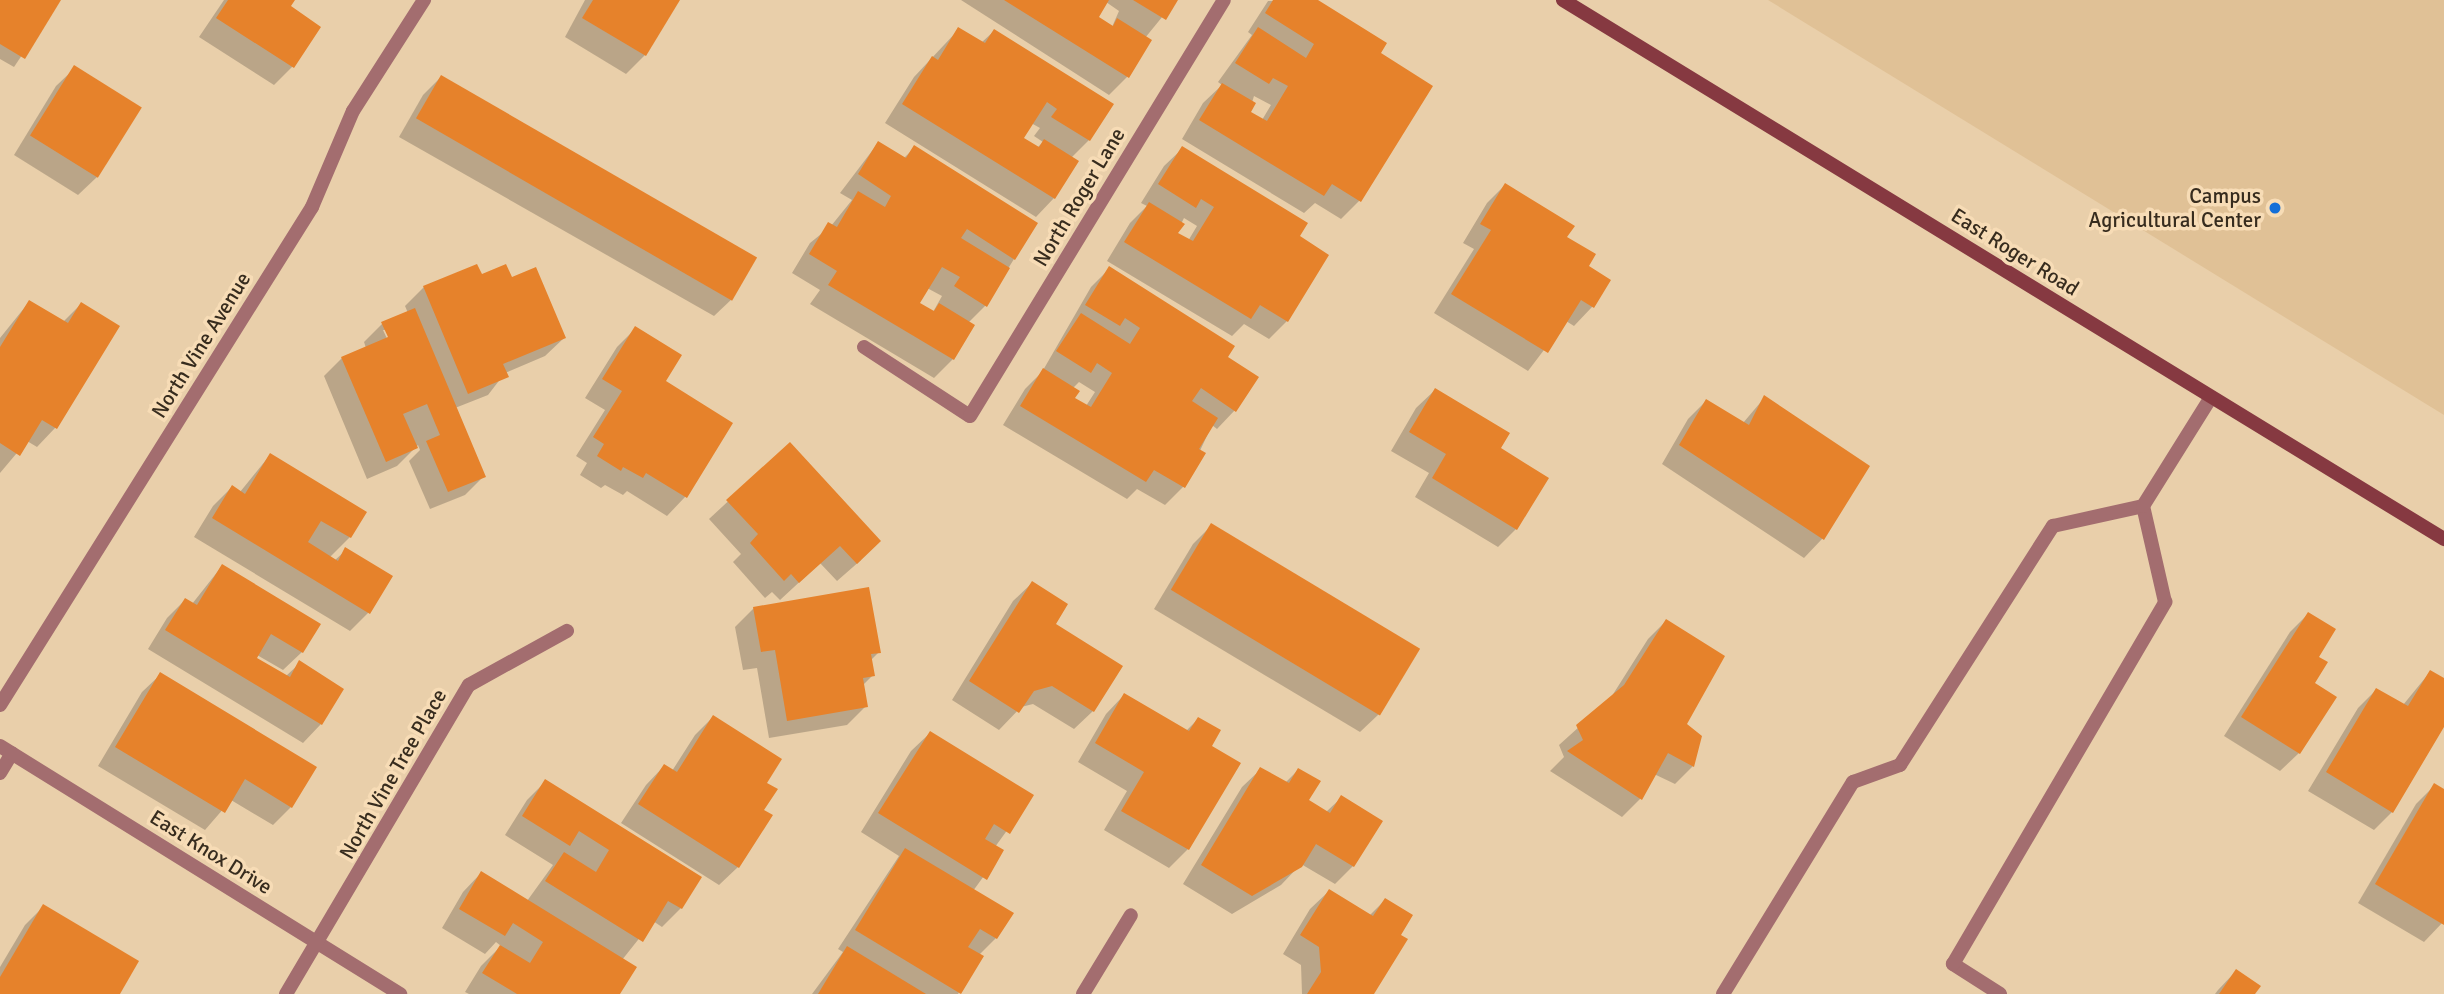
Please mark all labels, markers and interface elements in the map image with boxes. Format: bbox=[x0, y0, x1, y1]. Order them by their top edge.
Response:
street label: North Roger Lane bbox=[1028, 123, 1130, 271]
place label: Campus Agricultural Center bbox=[2088, 183, 2261, 233]
marker: Campus Agricultural Center bbox=[2267, 200, 2283, 216]
street label: East Roger Road bbox=[1947, 203, 2083, 301]
street label: North Vine Avenue bbox=[146, 268, 256, 422]
street label: North Vine Tree Place bbox=[334, 684, 452, 864]
street label: East Knox Drive bbox=[145, 804, 277, 900]

